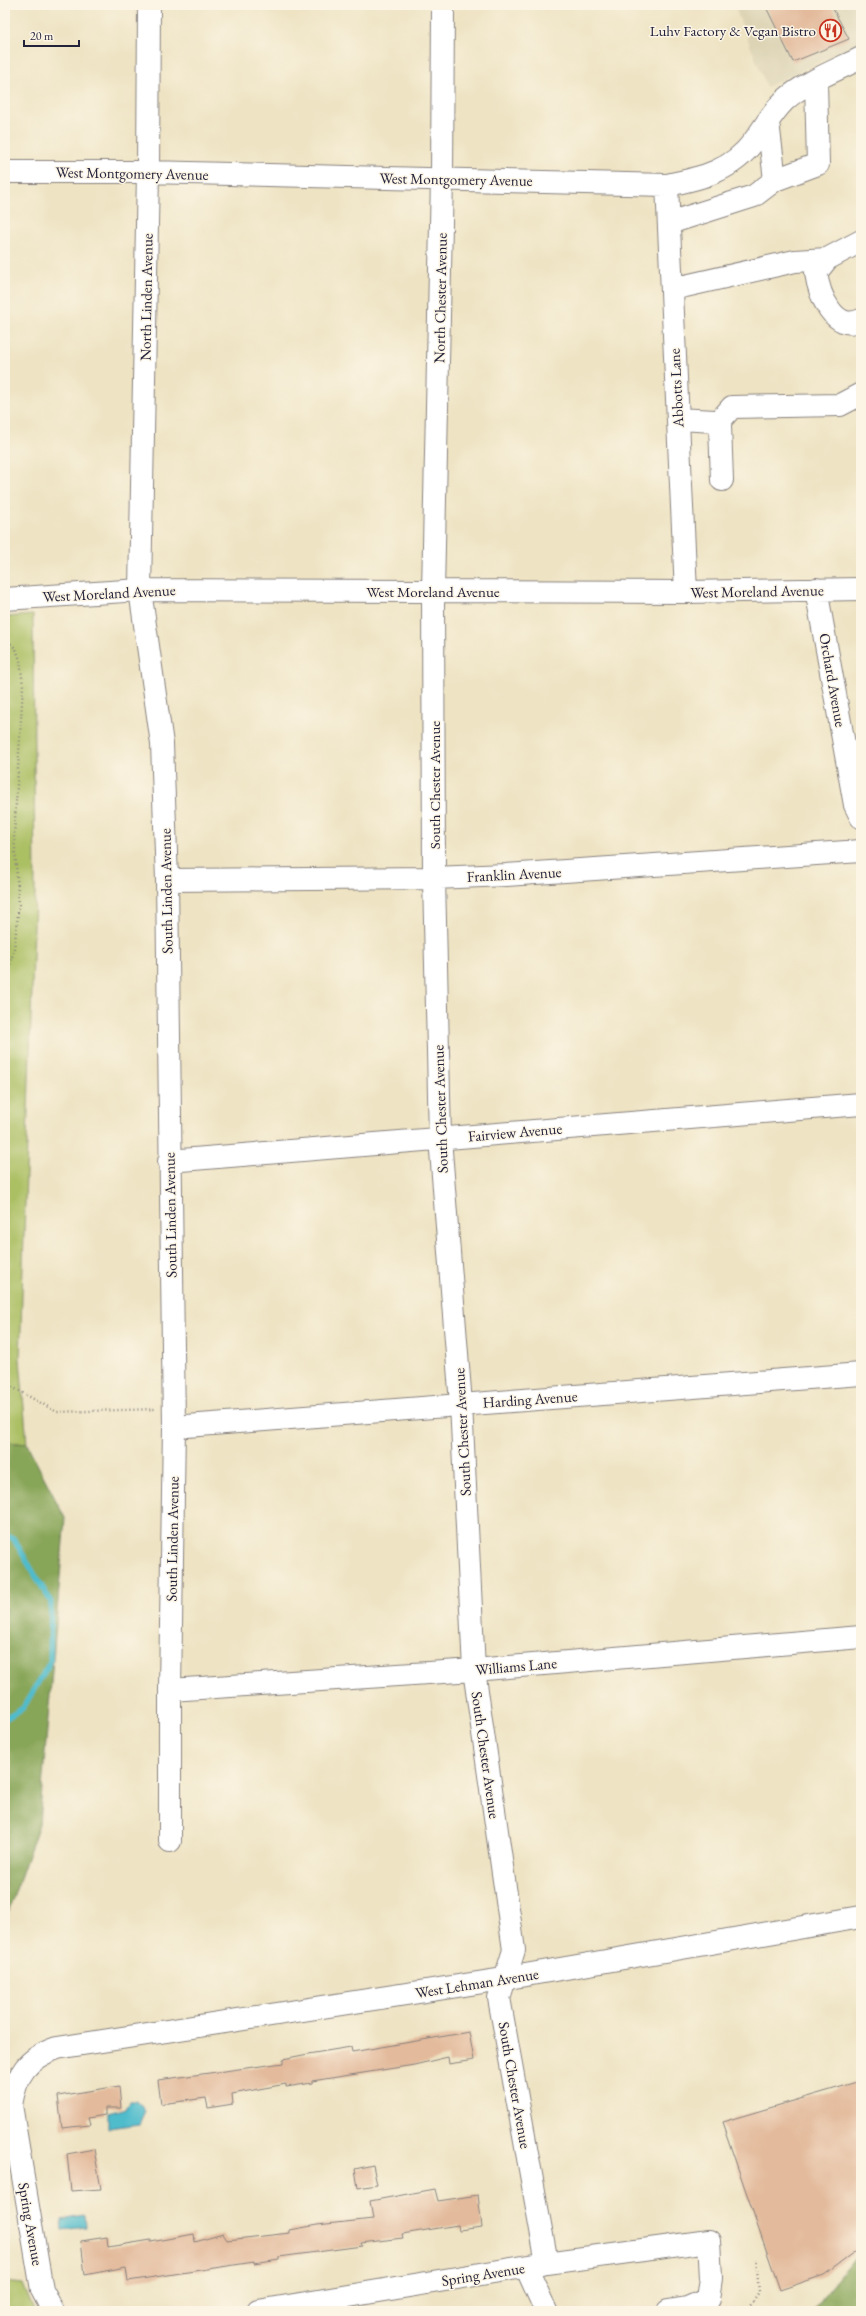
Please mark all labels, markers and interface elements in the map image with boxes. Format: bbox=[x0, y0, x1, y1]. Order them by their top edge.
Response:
restaurant icon: Luhv Factory & Vegan Bistro bbox=[818, 17, 844, 43]
place label: Luhv Factory & Vegan Bistro bbox=[650, 21, 816, 40]
scale bar bbox=[24, 22, 79, 48]
text: 20 m bbox=[30, 28, 54, 44]
street label: West Montgomery Avenue bbox=[55, 162, 209, 184]
street label: West Montgomery Avenue bbox=[379, 168, 533, 190]
street label: North Chester Avenue bbox=[429, 232, 451, 363]
street label: North Linden Avenue bbox=[135, 233, 157, 361]
street label: Abbotts Lane bbox=[664, 348, 688, 429]
street label: West Moreland Avenue bbox=[42, 580, 176, 606]
street label: West Moreland Avenue bbox=[690, 580, 824, 602]
street label: West Moreland Avenue bbox=[366, 582, 500, 601]
street label: Orchard Avenue bbox=[815, 632, 851, 729]
street label: South Chester Avenue bbox=[425, 721, 444, 849]
street label: South Linden Avenue bbox=[155, 828, 177, 954]
street label: Franklin Avenue bbox=[466, 862, 562, 886]
street label: South Chester Avenue bbox=[428, 1044, 452, 1174]
street label: Fairview Avenue bbox=[467, 1118, 563, 1146]
street label: South Linden Avenue bbox=[159, 1152, 181, 1278]
street label: South Chester Avenue bbox=[449, 1367, 475, 1497]
street label: Harding Avenue bbox=[482, 1386, 578, 1412]
street label: South Linden Avenue bbox=[161, 1476, 183, 1602]
street label: Williams Lane bbox=[474, 1653, 558, 1679]
street label: South Chester Avenue bbox=[468, 1690, 504, 1820]
street label: West Lehman Avenue bbox=[414, 1964, 540, 2002]
street label: South Chester Avenue bbox=[494, 2020, 536, 2150]
street label: Spring Avenue bbox=[14, 2181, 48, 2267]
street label: Spring Avenue bbox=[440, 2258, 526, 2290]

